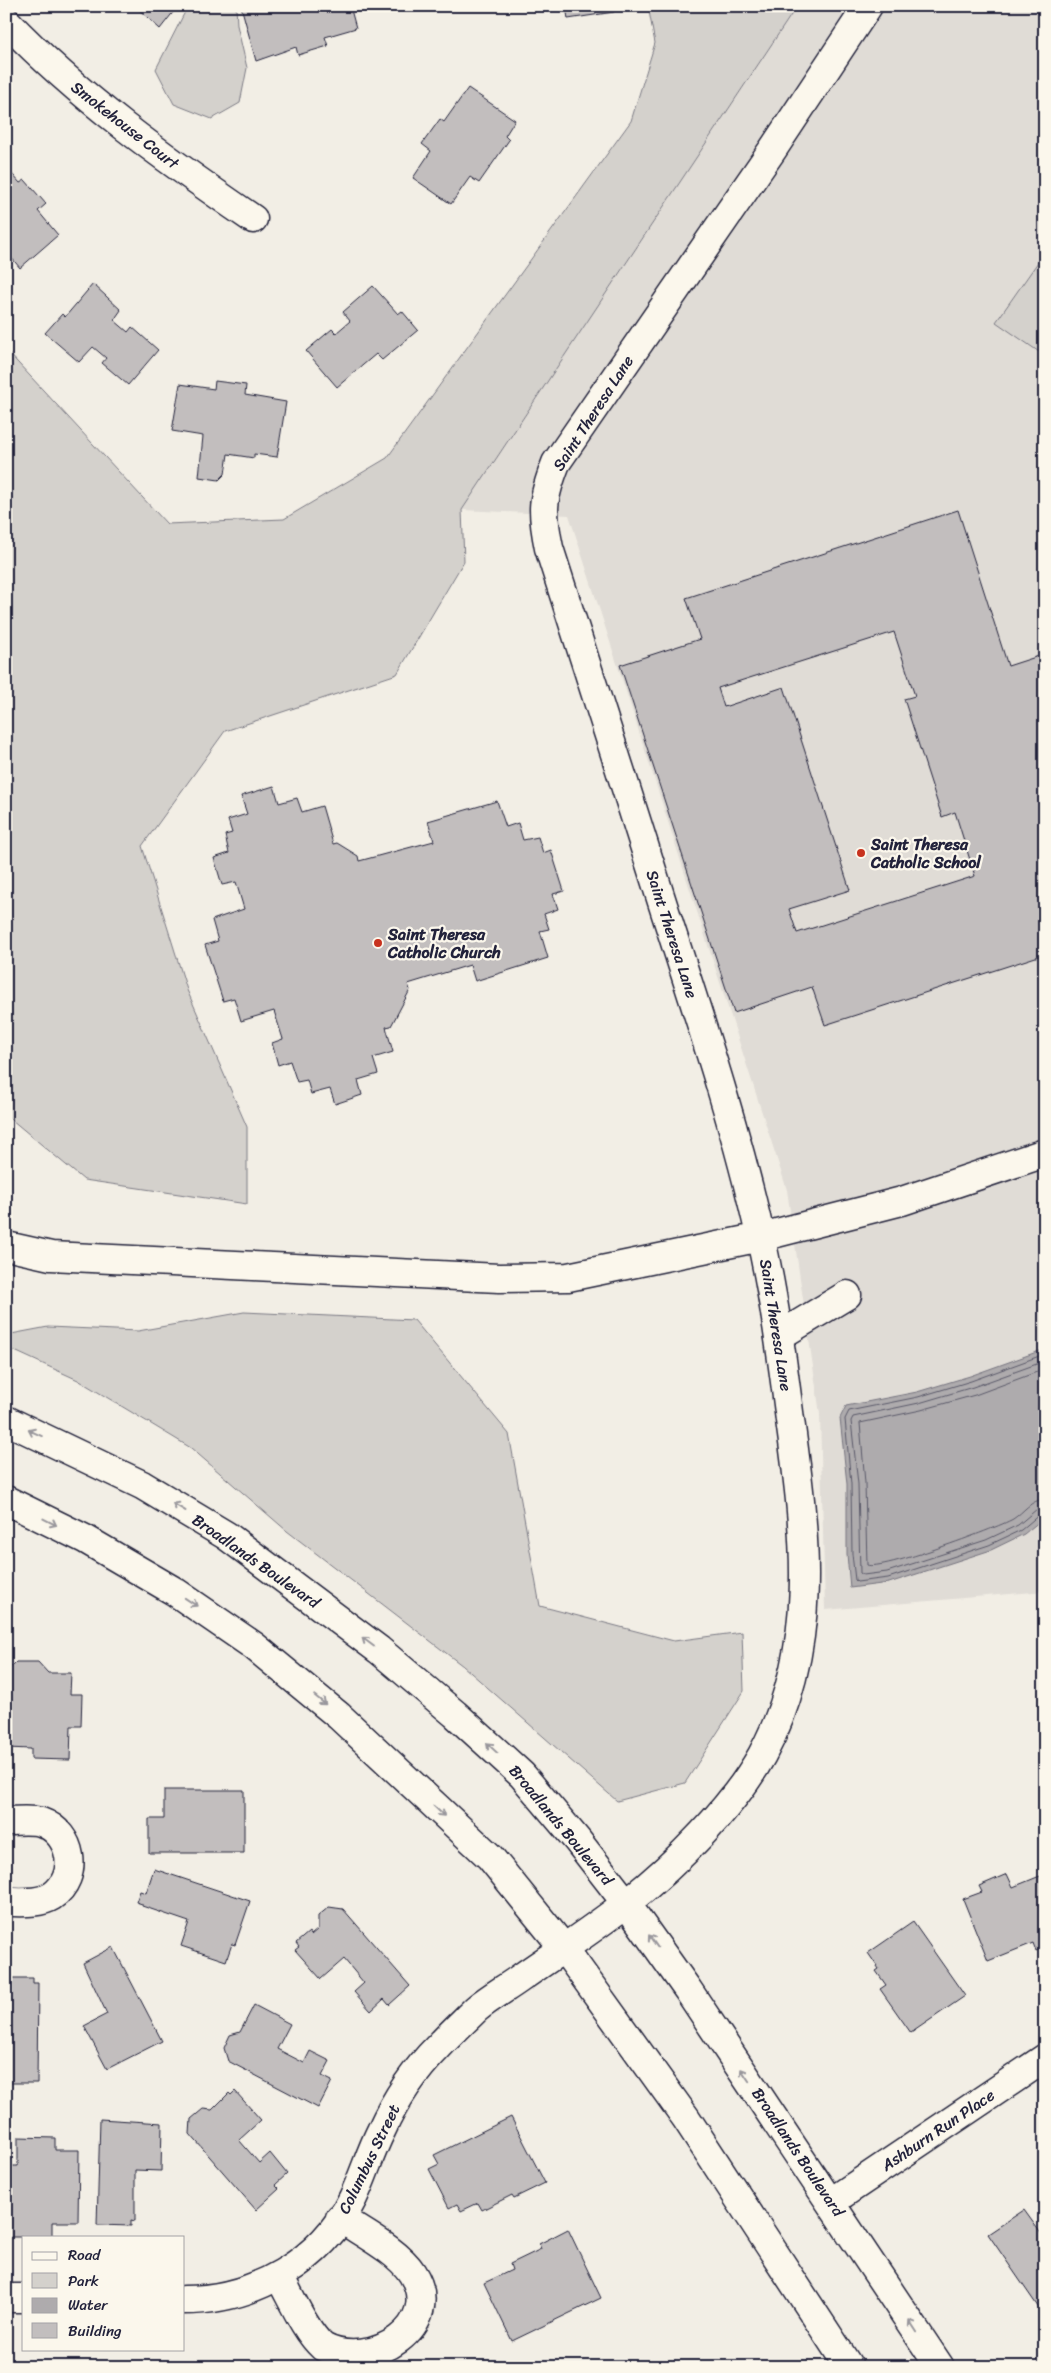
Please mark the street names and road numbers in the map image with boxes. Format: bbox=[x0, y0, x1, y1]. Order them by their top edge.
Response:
street label: Smokehouse Court bbox=[64, 73, 186, 177]
street label: Saint Theresa Lane bbox=[544, 349, 642, 477]
street label: Saint Theresa Lane bbox=[638, 866, 706, 1002]
street label: Saint Theresa Lane bbox=[751, 1257, 801, 1393]
street label: Broadlands Boulevard bbox=[186, 1506, 328, 1617]
street label: Broadlands Boulevard bbox=[501, 1758, 622, 1893]
street label: Broadlands Boulevard bbox=[744, 2081, 853, 2224]
street label: Ashburn Run Place bbox=[874, 2081, 1001, 2180]
street label: Columbus Street bbox=[330, 2099, 408, 2219]

